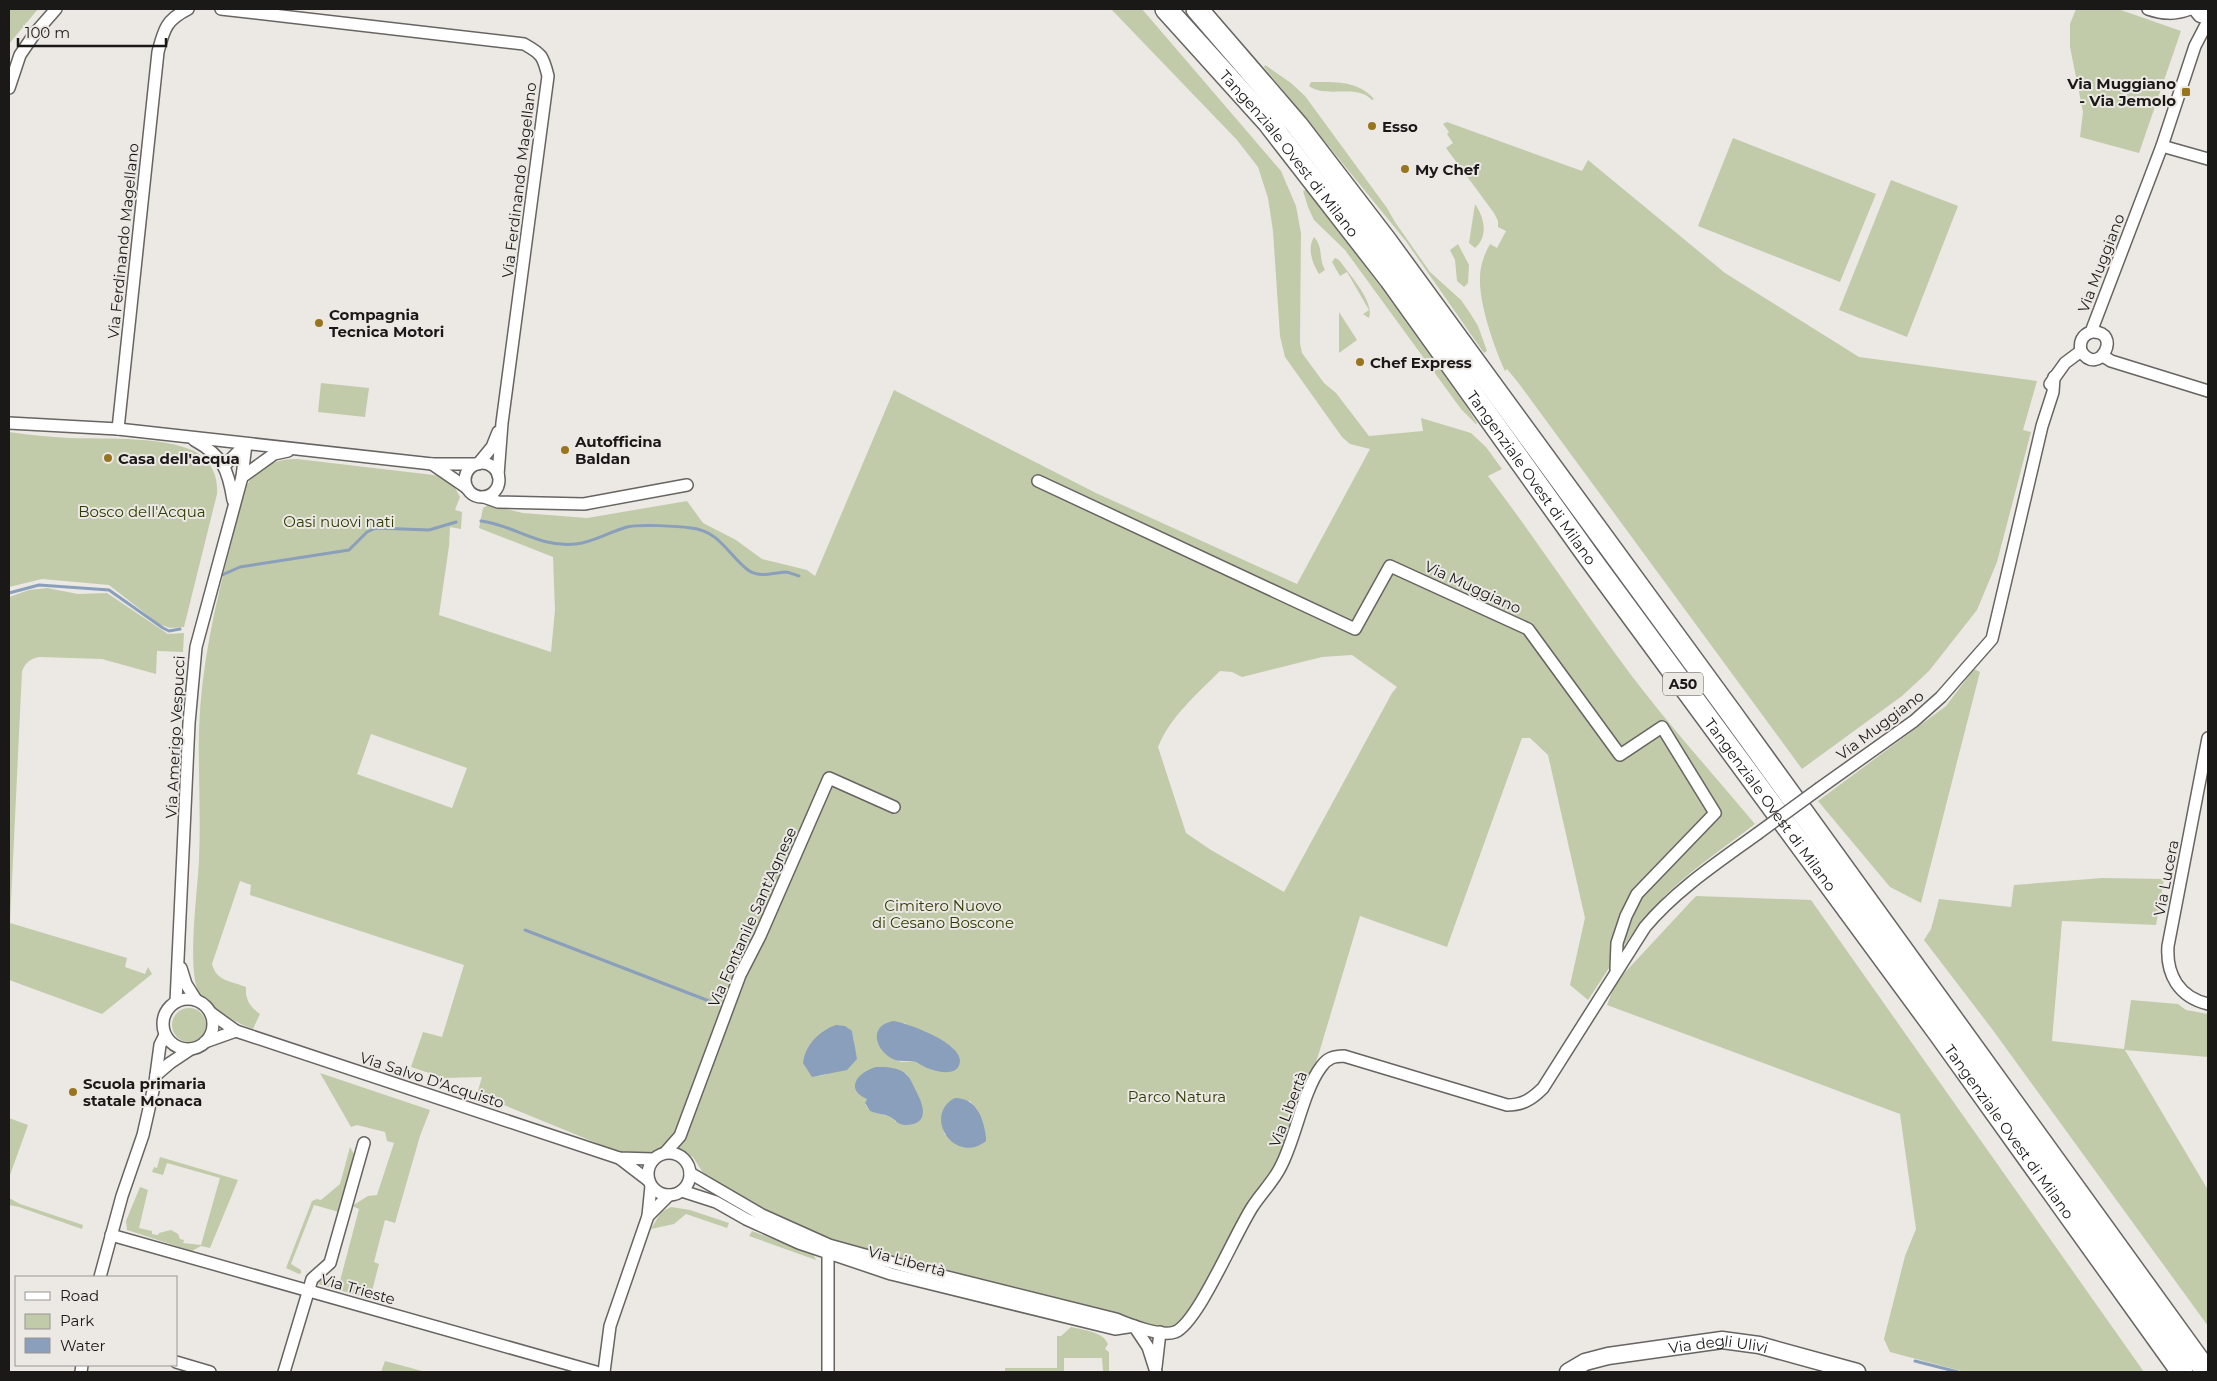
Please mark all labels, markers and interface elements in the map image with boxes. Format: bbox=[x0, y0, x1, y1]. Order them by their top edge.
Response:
scale bar bbox=[18, 15, 165, 47]
text: 100 m bbox=[25, 23, 70, 42]
street label: Tangenziale Ovest di Milano bbox=[1216, 66, 1363, 241]
place label: Via Muggiano - Via Jemolo bbox=[2066, 74, 2176, 110]
street label: Via Ferdinando Magellano bbox=[498, 81, 540, 279]
marker: Via Muggiano - Via Jemolo bbox=[2180, 86, 2192, 98]
place label: Esso bbox=[1382, 117, 1418, 136]
marker: Esso bbox=[1366, 120, 1378, 132]
street label: Via Ferdinando Magellano bbox=[103, 142, 143, 340]
place label: My Chef bbox=[1415, 160, 1480, 179]
marker: My Chef bbox=[1399, 163, 1411, 175]
street label: Via Muggiano bbox=[2073, 211, 2129, 315]
place label: Compagnia Tecnica Motori bbox=[329, 305, 444, 341]
marker: Compagnia Tecnica Motori bbox=[313, 317, 325, 329]
place label: Chef Express bbox=[1370, 353, 1472, 372]
marker: Chef Express bbox=[1354, 356, 1366, 368]
street label: Tangenziale Ovest di Milano bbox=[1463, 386, 1601, 568]
place label: Autofficina Baldan bbox=[574, 432, 662, 468]
marker: Autofficina Baldan bbox=[559, 444, 571, 456]
place label: Casa dell'acqua bbox=[118, 449, 240, 468]
marker: Casa dell'acqua bbox=[102, 452, 114, 464]
park label: Bosco dell'Acqua bbox=[78, 502, 206, 521]
park label: Oasi nuovi nati bbox=[283, 512, 395, 531]
street label: Via Muggiano bbox=[1422, 556, 1524, 618]
street label: Via Amerigo Vespucci bbox=[161, 655, 189, 819]
road number: A50 bbox=[1663, 672, 1703, 696]
street label: Via Muggiano bbox=[1833, 686, 1927, 764]
street label: Tangenziale Ovest di Milano bbox=[1701, 714, 1841, 895]
street label: Via Fontanile Sant'Agnese bbox=[704, 824, 800, 1010]
street label: Via Lucera bbox=[2149, 838, 2183, 918]
park label: Cimitero Nuovo di Cesano Boscone bbox=[872, 896, 1014, 932]
street label: Tangenziale Ovest di Milano bbox=[1941, 1041, 2079, 1222]
street label: Via Salvo D'Acquisto bbox=[357, 1048, 507, 1112]
street label: Via Libertà bbox=[1265, 1068, 1311, 1150]
place label: Scuola primaria statale Monaca bbox=[83, 1074, 206, 1110]
marker: Scuola primaria statale Monaca bbox=[67, 1086, 79, 1098]
park label: Parco Natura bbox=[1128, 1087, 1226, 1106]
street label: Via Libertà bbox=[866, 1241, 948, 1281]
street label: Via Trieste bbox=[319, 1269, 397, 1309]
legend bbox=[15, 1276, 178, 1366]
text: Road bbox=[60, 1286, 99, 1305]
text: Park bbox=[60, 1311, 94, 1330]
street label: Via degli Ulivi bbox=[1667, 1330, 1771, 1357]
text: Water bbox=[60, 1336, 106, 1355]

